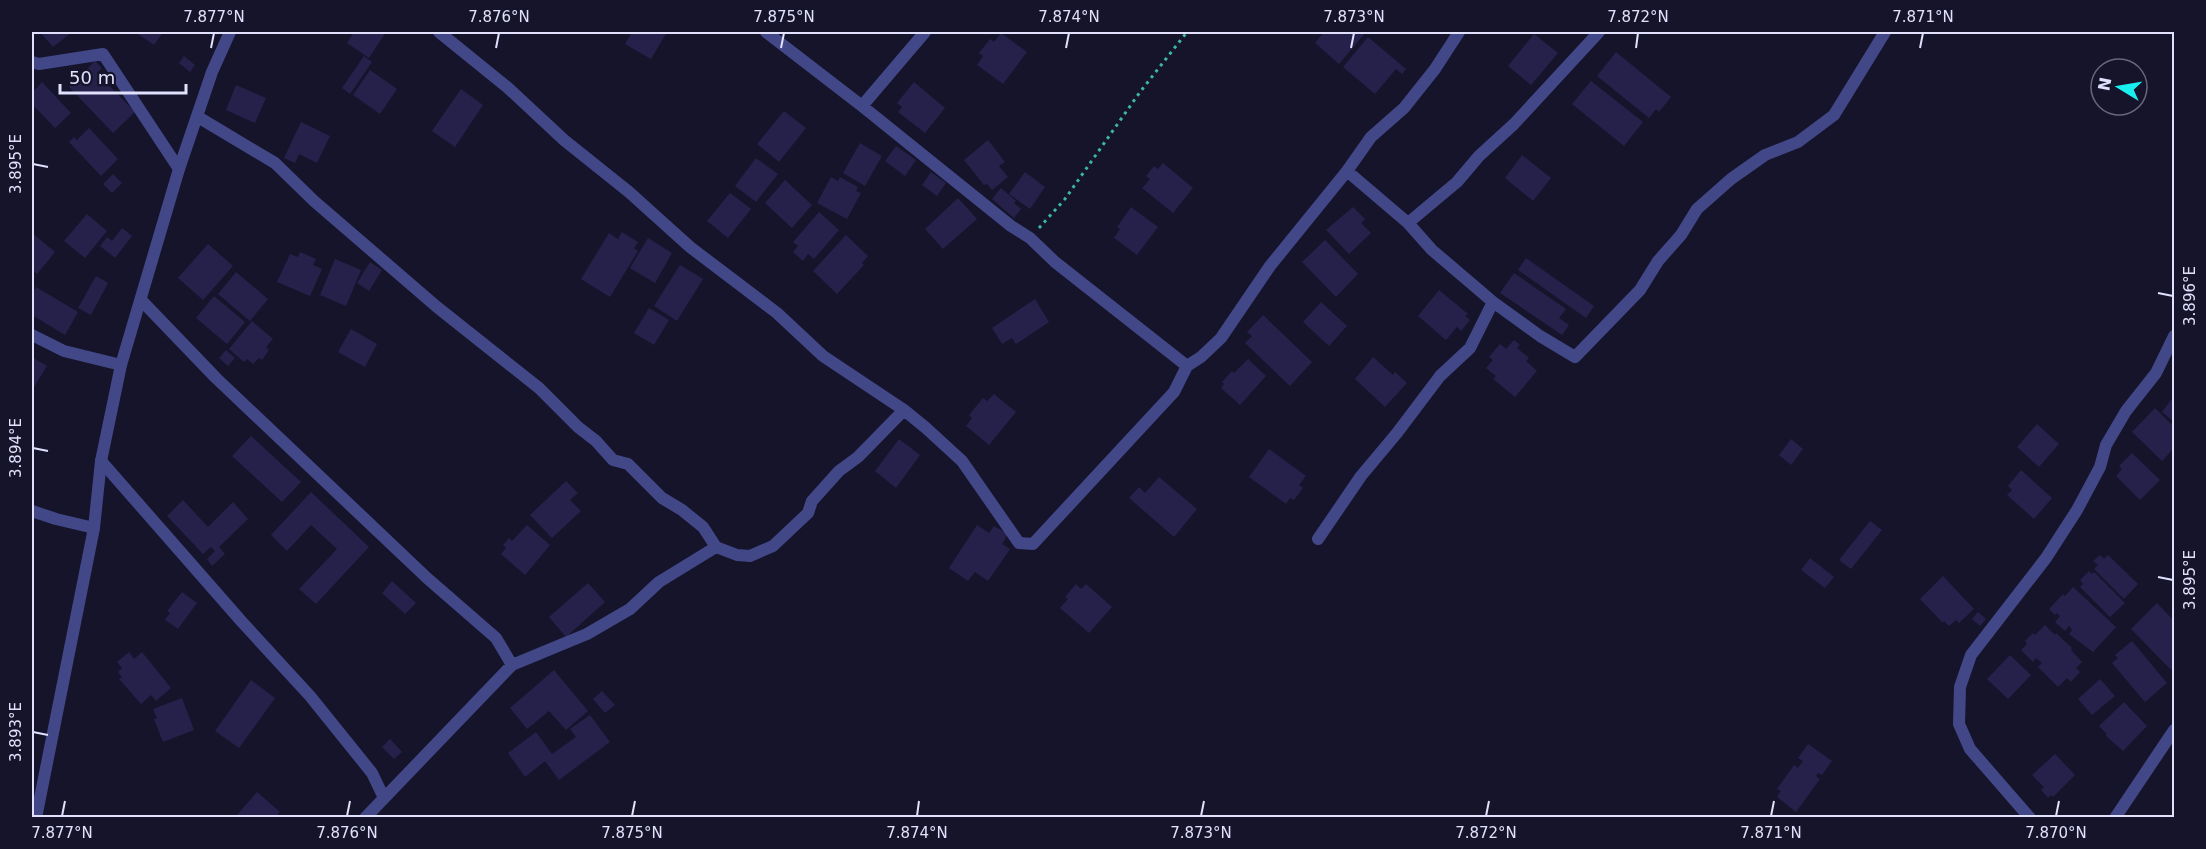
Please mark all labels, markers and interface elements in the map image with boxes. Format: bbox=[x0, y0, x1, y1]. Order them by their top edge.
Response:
text: 7.877°N bbox=[183, 8, 245, 26]
text: 7.876°N bbox=[468, 8, 530, 26]
text: 7.875°N bbox=[753, 8, 815, 26]
text: 7.874°N bbox=[1038, 8, 1100, 26]
text: 7.873°N bbox=[1323, 8, 1385, 26]
text: 7.872°N bbox=[1607, 8, 1669, 26]
text: 7.871°N bbox=[1892, 8, 1954, 26]
scale bar bbox=[60, 57, 186, 95]
north arrow bbox=[2089, 57, 2149, 117]
text: 50 m bbox=[69, 67, 115, 88]
text: N bbox=[2094, 76, 2115, 93]
text: 3.895°E bbox=[7, 134, 25, 194]
text: 3.896°E bbox=[2181, 266, 2199, 326]
text: 3.894°E bbox=[7, 418, 25, 478]
text: 3.895°E bbox=[2181, 550, 2199, 610]
text: 3.893°E bbox=[7, 702, 25, 762]
text: 7.877°N bbox=[31, 824, 93, 842]
text: 7.876°N bbox=[316, 824, 378, 842]
text: 7.875°N bbox=[601, 824, 663, 842]
text: 7.874°N bbox=[886, 824, 948, 842]
text: 7.873°N bbox=[1170, 824, 1232, 842]
text: 7.872°N bbox=[1455, 824, 1517, 842]
text: 7.871°N bbox=[1740, 824, 1802, 842]
text: 7.870°N bbox=[2025, 824, 2087, 842]

